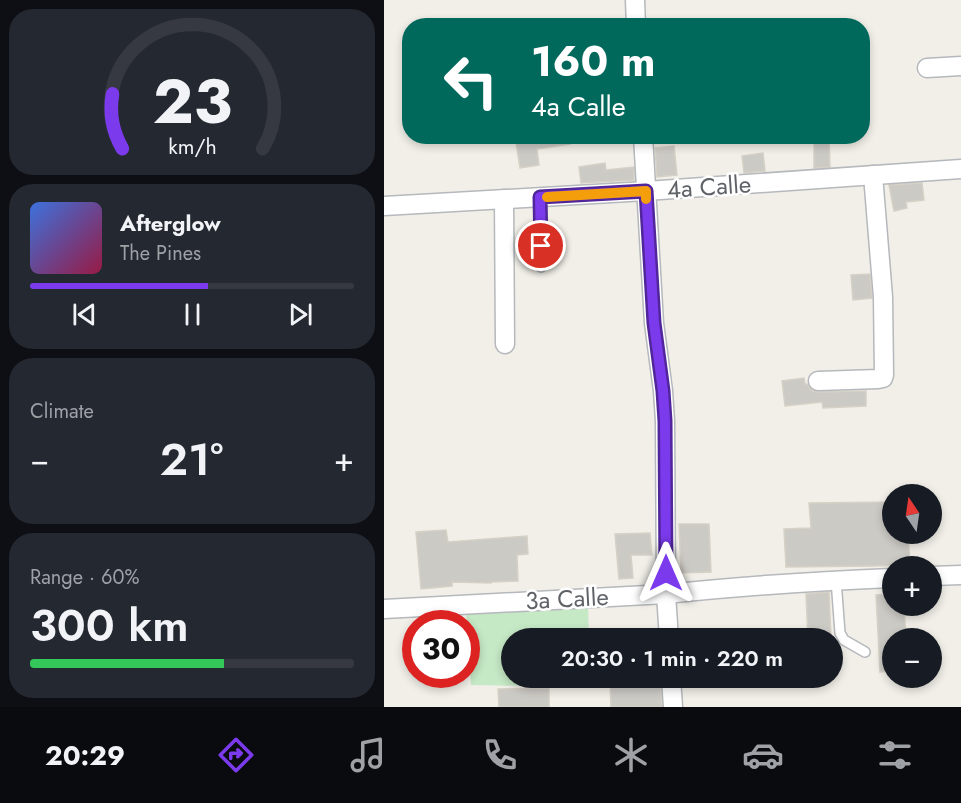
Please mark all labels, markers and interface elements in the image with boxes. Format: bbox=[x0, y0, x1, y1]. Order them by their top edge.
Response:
text: 160 m bbox=[531, 31, 655, 92]
icon: left bbox=[432, 42, 510, 120]
text: 23 bbox=[152, 56, 232, 146]
text: 4a Calle bbox=[531, 87, 626, 126]
text: km/h bbox=[168, 131, 216, 162]
street label: 4a Calle bbox=[666, 166, 752, 207]
text: Afterglow bbox=[120, 207, 221, 239]
pin bbox=[515, 220, 566, 271]
icon: arrive bbox=[524, 229, 557, 262]
text: The Pines bbox=[120, 239, 201, 268]
icon: previous bbox=[68, 298, 101, 331]
icon: pause bbox=[176, 298, 209, 331]
icon: next bbox=[284, 298, 317, 331]
text: Climate bbox=[30, 397, 94, 426]
text: 21° bbox=[160, 427, 223, 492]
text: − bbox=[30, 436, 49, 483]
text: + bbox=[334, 436, 354, 483]
north arrow bbox=[882, 484, 942, 544]
map controls bbox=[882, 484, 942, 688]
position arrow bbox=[634, 541, 698, 605]
button: + bbox=[882, 556, 942, 616]
text: Range · 60% bbox=[30, 563, 140, 592]
street label: 3a Calle bbox=[524, 579, 609, 618]
text: 300 km bbox=[30, 593, 189, 658]
speed limit sign: 30 bbox=[402, 610, 480, 688]
button: − bbox=[882, 628, 942, 688]
text: 20:30 · 1 min · 220 m bbox=[561, 642, 783, 674]
icon: directions bbox=[215, 734, 257, 776]
icon: music bbox=[347, 734, 389, 776]
icon: phone bbox=[479, 734, 521, 776]
icon: climate bbox=[610, 734, 652, 776]
icon: car bbox=[742, 734, 784, 776]
icon: filters bbox=[874, 734, 916, 776]
text: 20:29 bbox=[45, 736, 125, 775]

